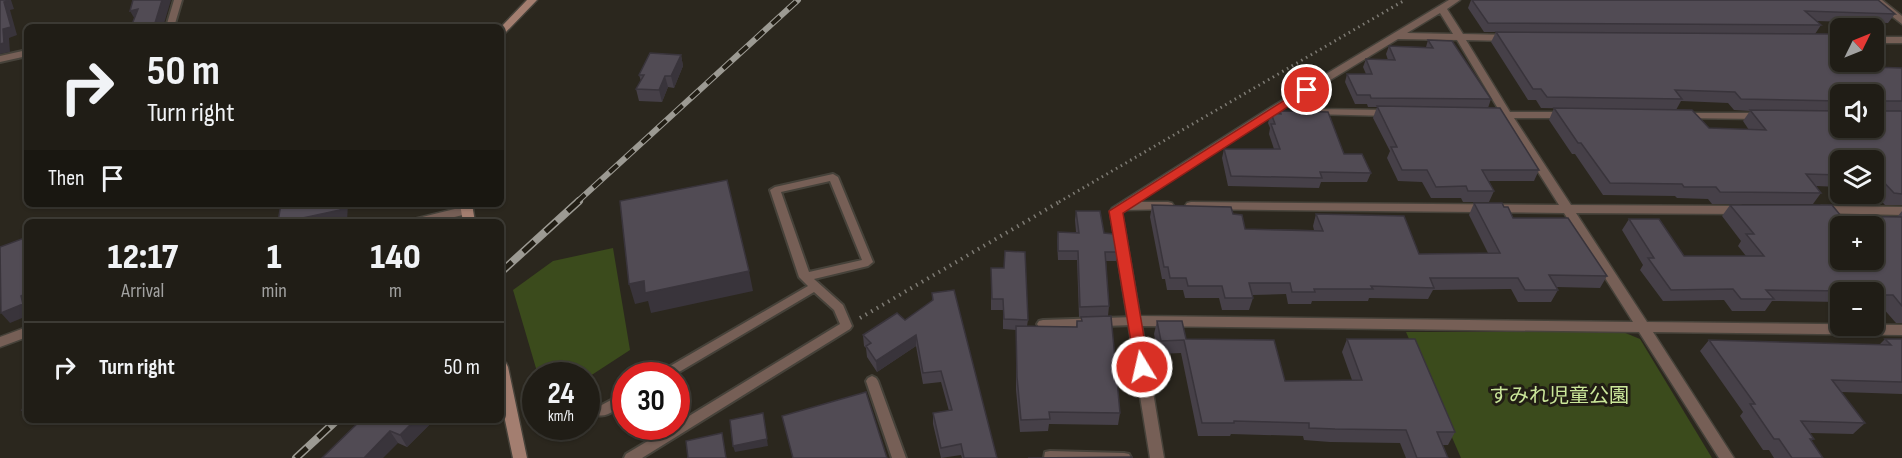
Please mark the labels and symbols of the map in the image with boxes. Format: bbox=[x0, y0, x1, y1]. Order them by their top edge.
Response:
north arrow bbox=[1830, 18, 1884, 72]
pin bbox=[1281, 64, 1332, 115]
position arrow bbox=[1110, 335, 1174, 399]
speed limit sign: 30 bbox=[612, 362, 690, 440]
park label: すみれ児童公園 bbox=[1489, 384, 1629, 408]

